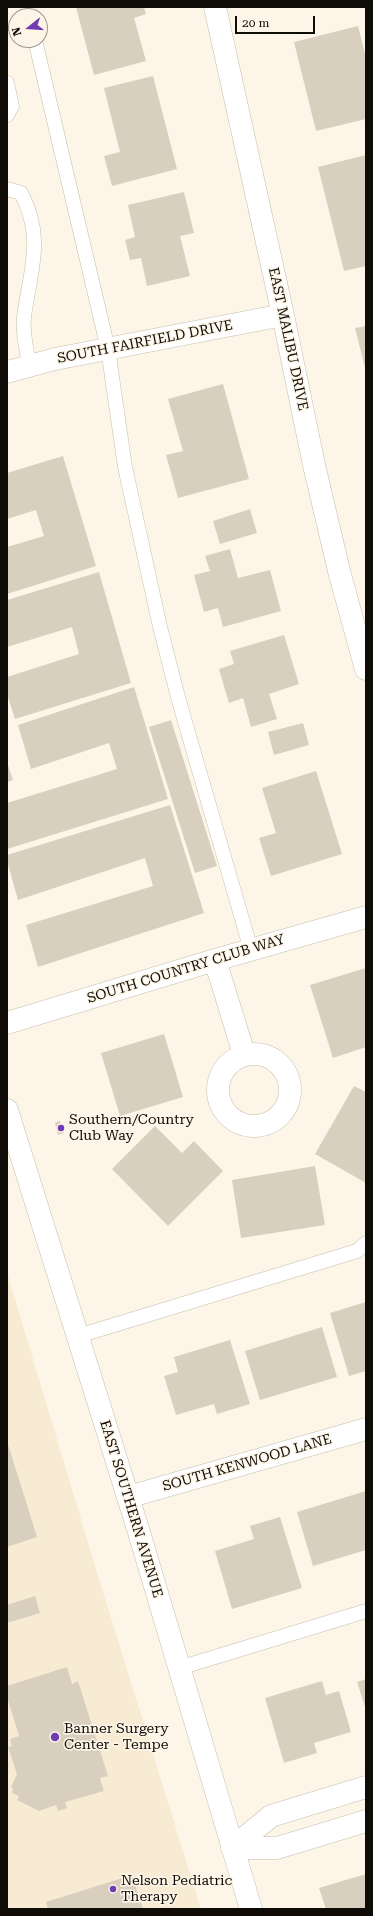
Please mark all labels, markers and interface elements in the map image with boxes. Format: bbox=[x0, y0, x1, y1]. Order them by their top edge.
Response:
north arrow bbox=[8, 8, 48, 48]
scale bar bbox=[237, 8, 317, 34]
text: 20 m bbox=[242, 16, 269, 30]
text: N bbox=[10, 25, 24, 37]
street label: EAST MALIBU DRIVE bbox=[265, 266, 311, 412]
street label: SOUTH FAIRFIELD DRIVE bbox=[56, 317, 234, 367]
street label: SOUTH COUNTRY CLUB WAY bbox=[85, 931, 287, 1007]
place label: Southern/Country Club Way bbox=[69, 1112, 194, 1144]
marker: Southern/Country Club Way bbox=[56, 1123, 66, 1133]
street label: EAST SOUTHERN AVENUE bbox=[96, 1418, 166, 1600]
street label: SOUTH KENWOOD LANE bbox=[160, 1431, 334, 1495]
place label: Banner Surgery Center - Tempe bbox=[64, 1721, 169, 1754]
marker: Banner Surgery Center - Tempe bbox=[49, 1731, 61, 1743]
place label: Nelson Pediatric Therapy bbox=[121, 1873, 232, 1906]
marker: Nelson Pediatric Therapy bbox=[108, 1884, 118, 1894]

